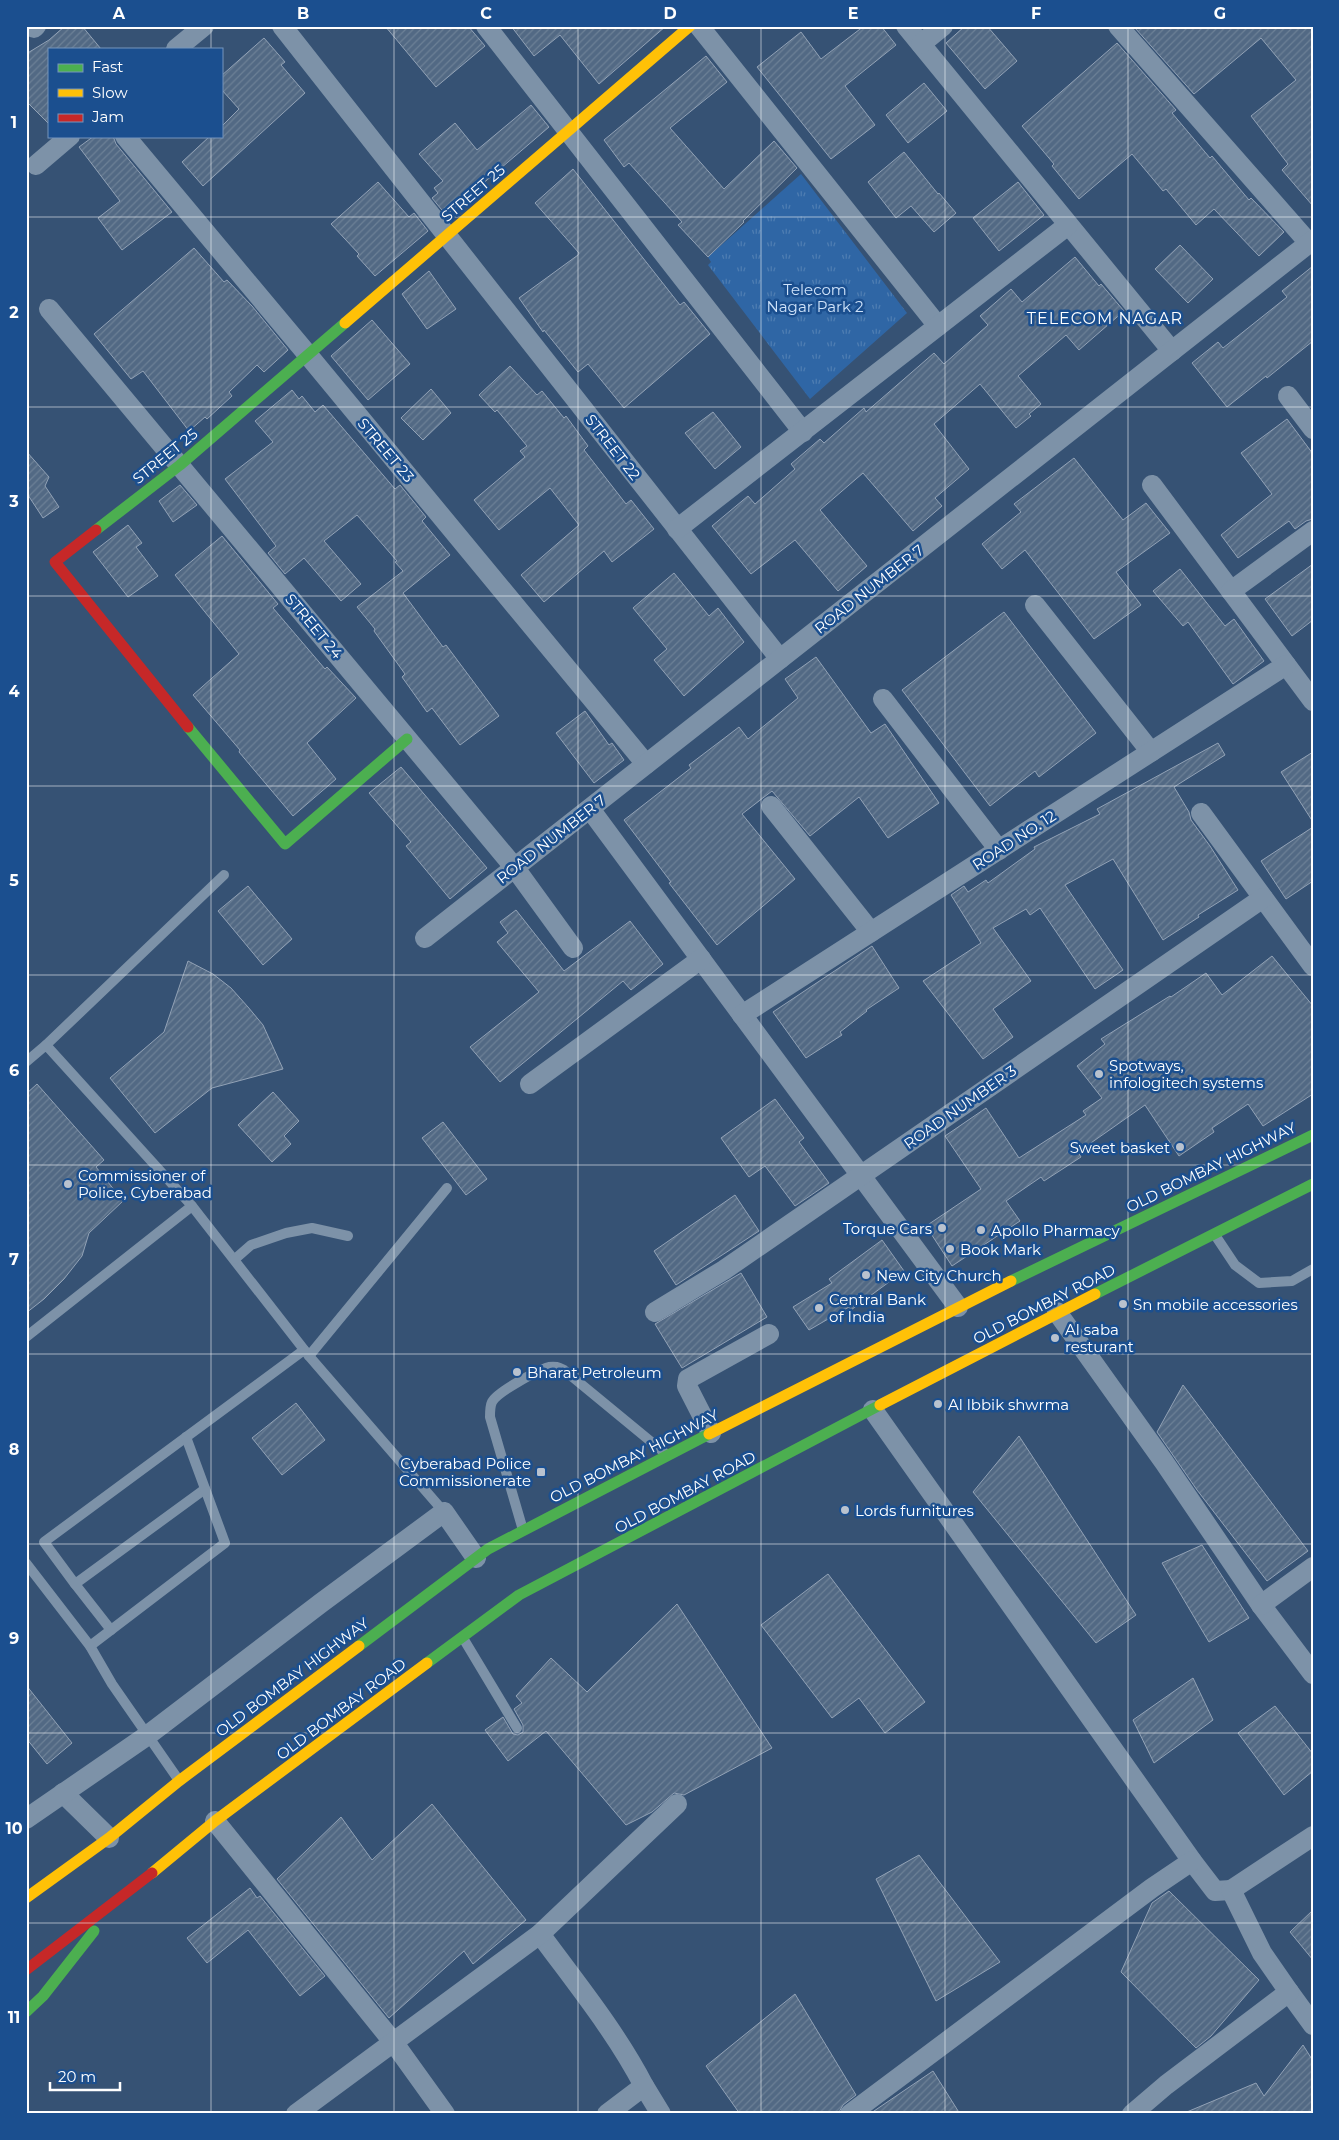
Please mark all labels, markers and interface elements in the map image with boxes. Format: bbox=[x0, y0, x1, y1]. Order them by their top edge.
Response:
text: A bbox=[112, 4, 126, 23]
text: B bbox=[297, 4, 309, 23]
text: C bbox=[480, 4, 492, 23]
text: D bbox=[663, 4, 677, 23]
text: E bbox=[848, 4, 858, 23]
text: F bbox=[1031, 4, 1041, 23]
text: G bbox=[1214, 4, 1226, 23]
legend bbox=[48, 48, 222, 138]
text: Fast bbox=[92, 57, 123, 76]
text: Slow bbox=[92, 83, 128, 102]
text: Jam bbox=[91, 107, 124, 126]
text: 1 bbox=[11, 113, 17, 132]
street label: STREET 25 bbox=[437, 160, 509, 226]
park label: Telecom Nagar Park 2 bbox=[767, 280, 863, 316]
text: 2 bbox=[9, 303, 19, 322]
district label: TELECOM NAGAR bbox=[1027, 309, 1183, 328]
street label: STREET 22 bbox=[581, 410, 645, 484]
street label: STREET 23 bbox=[354, 414, 418, 486]
street label: STREET 25 bbox=[129, 424, 201, 488]
text: 3 bbox=[8, 492, 19, 511]
street label: ROAD NUMBER 7 bbox=[810, 540, 928, 638]
street label: STREET 24 bbox=[281, 590, 347, 663]
text: 4 bbox=[8, 682, 20, 701]
street label: ROAD NUMBER 7 bbox=[492, 790, 610, 888]
street label: ROAD NO. 12 bbox=[969, 806, 1059, 874]
text: 5 bbox=[9, 871, 19, 890]
place label: Spotways, infologitech systems bbox=[1109, 1056, 1263, 1092]
text: 6 bbox=[9, 1061, 19, 1080]
street label: ROAD NUMBER 3 bbox=[900, 1061, 1020, 1153]
marker: Spotways, infologitech systems bbox=[1093, 1068, 1105, 1080]
street label: OLD BOMBAY HIGHWAY bbox=[1123, 1117, 1299, 1216]
place label: Sweet basket bbox=[1070, 1138, 1170, 1157]
marker: Sweet basket bbox=[1174, 1141, 1186, 1153]
place label: Commissioner of Police, Cyberabad bbox=[78, 1166, 212, 1202]
marker: Commissioner of Police, Cyberabad bbox=[62, 1178, 74, 1190]
place label: Torque Cars bbox=[843, 1219, 932, 1238]
place label: Apollo Pharmacy bbox=[991, 1221, 1121, 1240]
marker: Torque Cars bbox=[936, 1222, 948, 1234]
marker: Apollo Pharmacy bbox=[975, 1224, 987, 1236]
place label: Book Mark bbox=[960, 1240, 1041, 1259]
marker: Book Mark bbox=[944, 1243, 956, 1255]
text: 7 bbox=[9, 1250, 19, 1269]
street label: OLD BOMBAY ROAD bbox=[970, 1260, 1118, 1348]
place label: New City Church bbox=[876, 1266, 1002, 1285]
marker: New City Church bbox=[860, 1269, 872, 1281]
place label: Central Bank of India bbox=[829, 1290, 926, 1326]
place label: Sn mobile accessories bbox=[1133, 1295, 1298, 1314]
marker: Sn mobile accessories bbox=[1117, 1298, 1129, 1310]
marker: Central Bank of India bbox=[813, 1302, 825, 1314]
place label: Al saba resturant bbox=[1065, 1320, 1134, 1356]
marker: Al saba resturant bbox=[1049, 1332, 1061, 1344]
place label: Bharat Petroleum bbox=[527, 1363, 662, 1382]
marker: Bharat Petroleum bbox=[511, 1366, 523, 1378]
place label: Al lbbik shwrma bbox=[948, 1395, 1069, 1414]
marker: Al lbbik shwrma bbox=[932, 1398, 944, 1410]
street label: OLD BOMBAY HIGHWAY bbox=[547, 1405, 722, 1507]
text: 8 bbox=[9, 1440, 19, 1459]
street label: OLD BOMBAY ROAD bbox=[611, 1447, 759, 1537]
place label: Cyberabad Police Commissionerate bbox=[399, 1454, 531, 1490]
marker: Cyberabad Police Commissionerate bbox=[535, 1466, 547, 1478]
place label: Lords furnitures bbox=[855, 1501, 974, 1520]
marker: Lords furnitures bbox=[839, 1504, 851, 1516]
street label: OLD BOMBAY HIGHWAY bbox=[212, 1613, 373, 1741]
text: 9 bbox=[9, 1629, 19, 1648]
street label: OLD BOMBAY ROAD bbox=[273, 1654, 409, 1764]
text: 10 bbox=[5, 1819, 23, 1838]
text: 11 bbox=[8, 2008, 20, 2027]
scale bar bbox=[50, 2060, 120, 2092]
text: 20 m bbox=[58, 2067, 96, 2086]

